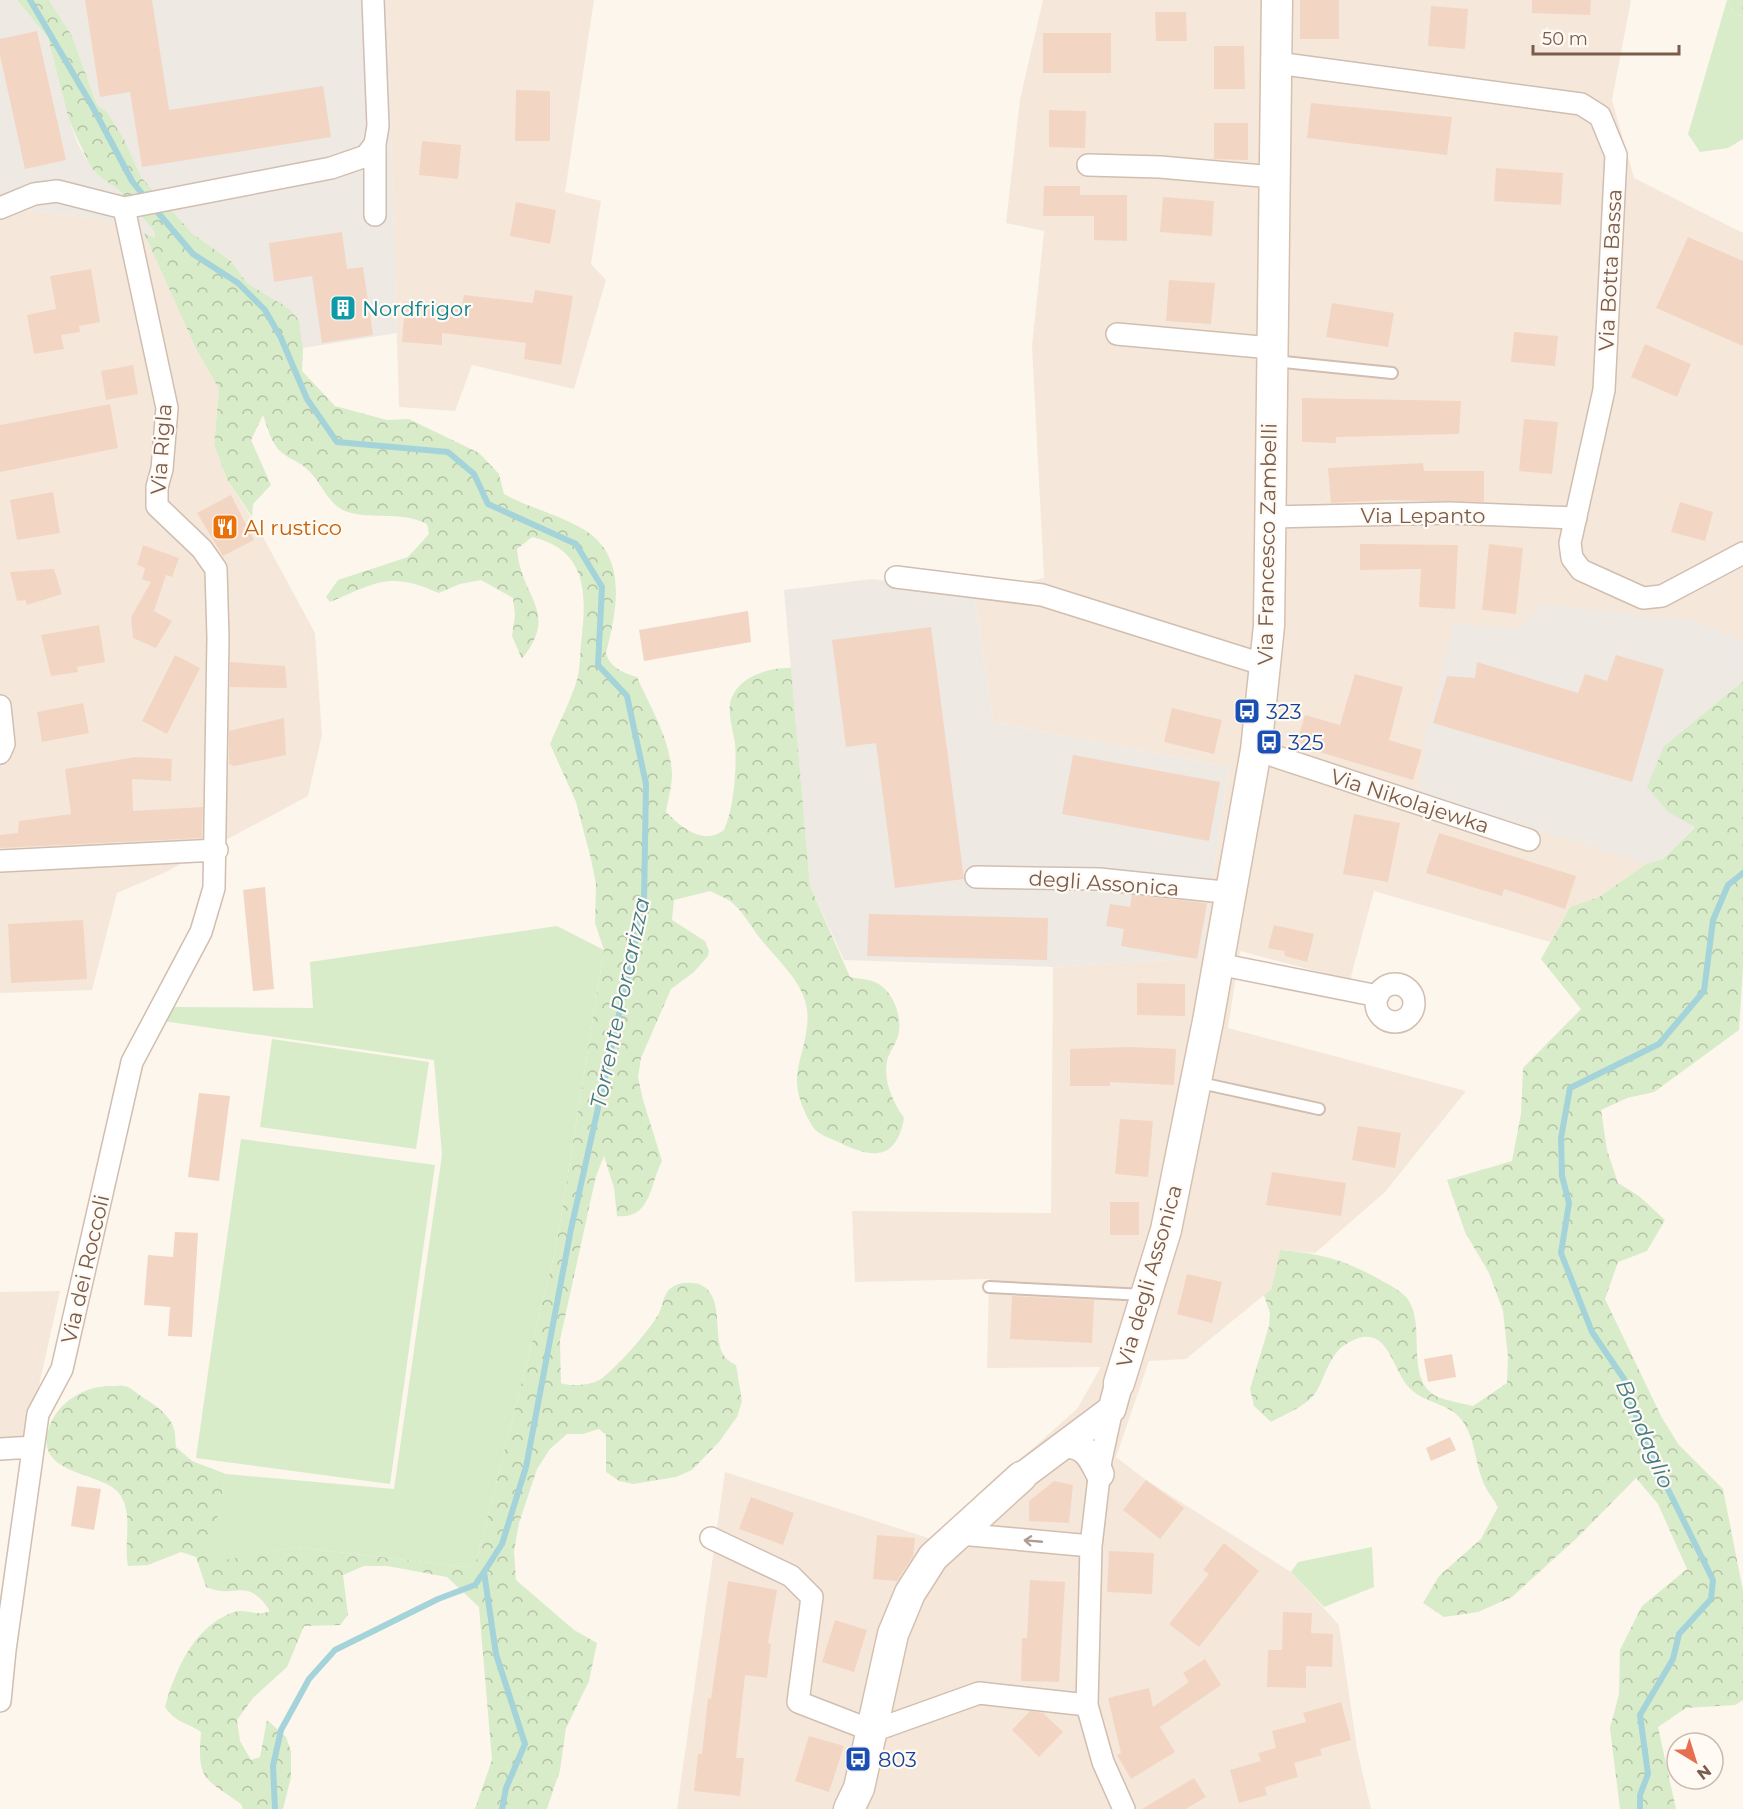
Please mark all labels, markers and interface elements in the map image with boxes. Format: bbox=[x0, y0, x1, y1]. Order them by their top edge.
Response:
scale bar bbox=[1533, 18, 1678, 56]
text: 50 m bbox=[1542, 28, 1588, 50]
street label: Via Botta Bassa bbox=[1593, 188, 1627, 352]
building icon: Nordfrigor bbox=[328, 293, 358, 323]
place label: Nordfrigor bbox=[362, 296, 472, 321]
street label: Via Rigla bbox=[145, 403, 177, 495]
street label: Via Francesco Zambelli bbox=[1252, 423, 1282, 665]
street label: Via Lepanto bbox=[1361, 503, 1485, 528]
restaurant icon: Al rustico bbox=[210, 512, 240, 542]
place label: Al rustico bbox=[244, 515, 342, 540]
bus stop icon: 323 bbox=[1232, 696, 1262, 726]
place label: 323 bbox=[1266, 699, 1302, 724]
bus stop icon: 325 bbox=[1254, 727, 1284, 757]
place label: 325 bbox=[1288, 730, 1324, 755]
street label: Via Nikolajewka bbox=[1328, 764, 1492, 838]
street label: degli Assonica bbox=[1028, 865, 1180, 901]
water label: Torrente Porcarizza bbox=[584, 895, 656, 1111]
street label: Via degli Assonica bbox=[1111, 1182, 1187, 1370]
street label: Via dei Roccoli bbox=[56, 1192, 114, 1346]
water label: Bondaglio bbox=[1610, 1375, 1680, 1493]
one-way arrow bbox=[1024, 1535, 1043, 1546]
north arrow bbox=[1665, 1731, 1725, 1791]
bus stop icon: 803 bbox=[843, 1744, 873, 1774]
place label: 803 bbox=[878, 1747, 917, 1772]
text: N bbox=[1693, 1761, 1715, 1784]

